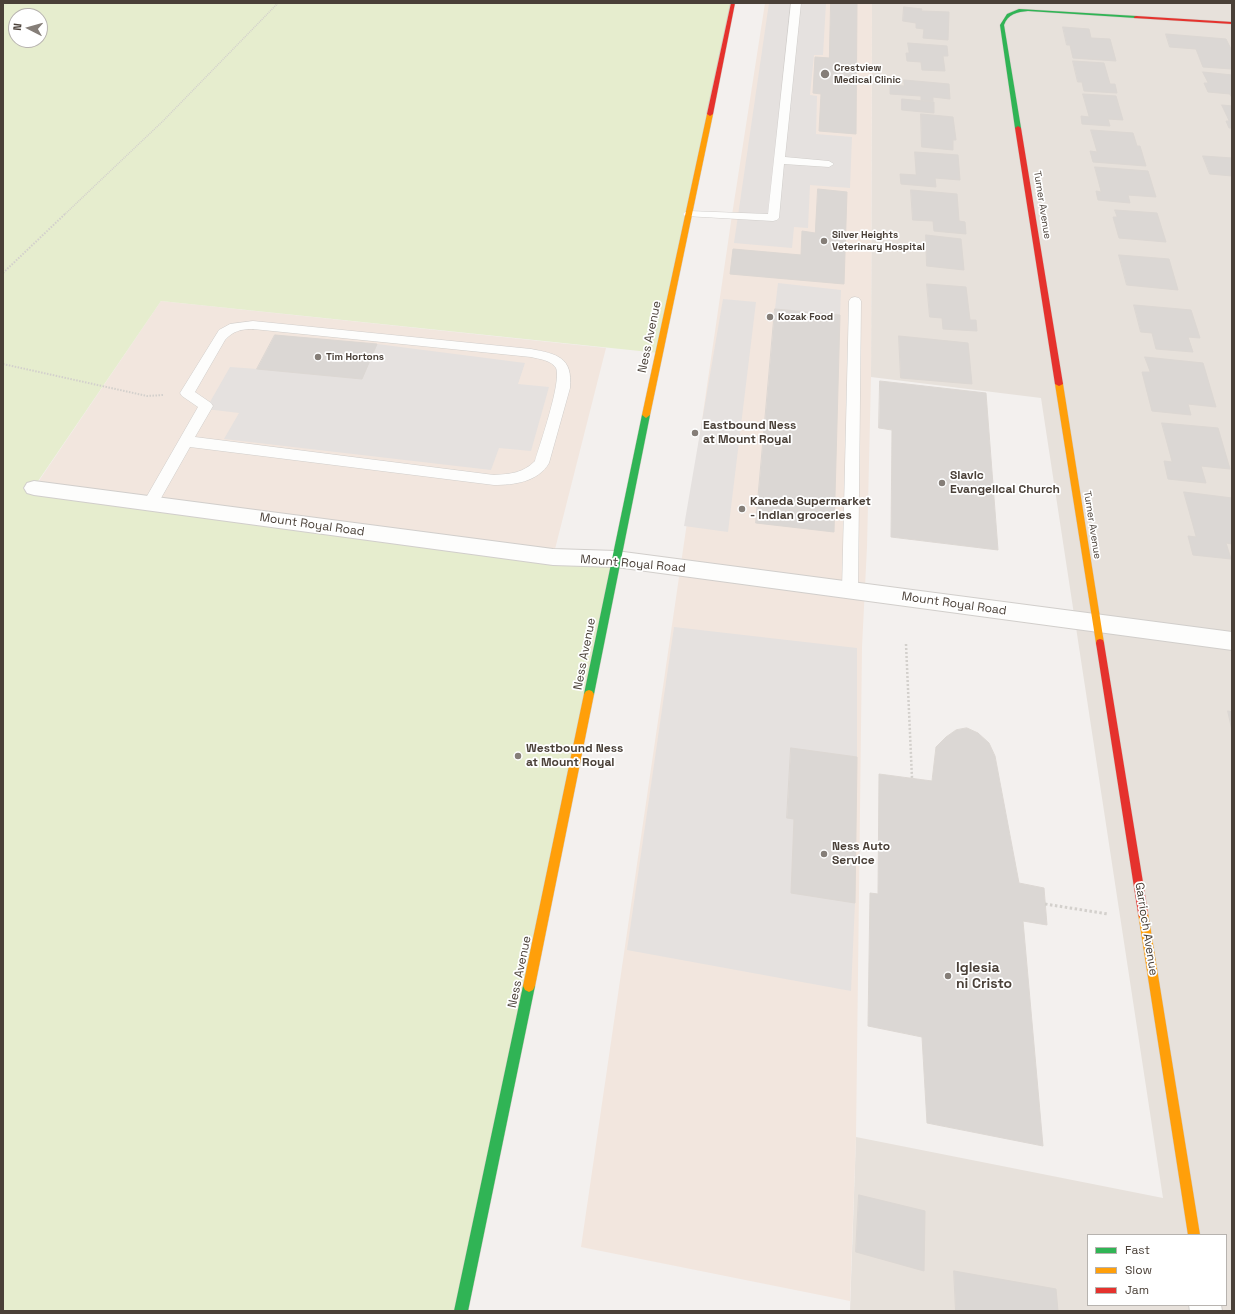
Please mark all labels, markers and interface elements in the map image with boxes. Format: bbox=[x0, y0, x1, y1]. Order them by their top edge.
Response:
north arrow bbox=[8, 8, 48, 48]
text: N bbox=[10, 22, 24, 31]
place label: Crestview Medical Clinic bbox=[834, 62, 901, 86]
marker: Crestview Medical Clinic bbox=[819, 68, 831, 80]
street label: Turner Avenue bbox=[1031, 170, 1053, 240]
place label: Silver Heights Veterinary Hospital bbox=[832, 229, 925, 252]
marker: Silver Heights Veterinary Hospital bbox=[819, 236, 829, 246]
street label: Ness Avenue bbox=[635, 300, 665, 374]
place label: Kozak Food bbox=[778, 311, 833, 323]
marker: Kozak Food bbox=[765, 312, 775, 322]
place label: Tim Hortons bbox=[326, 351, 384, 363]
marker: Tim Hortons bbox=[313, 352, 323, 362]
place label: Eastbound Ness at Mount Royal bbox=[703, 419, 796, 447]
marker: Eastbound Ness at Mount Royal bbox=[690, 428, 700, 438]
place label: Slavic Evangelical Church bbox=[950, 469, 1060, 497]
marker: Slavic Evangelical Church bbox=[937, 478, 947, 488]
street label: Turner Avenue bbox=[1081, 490, 1103, 560]
place label: Kaneda Supermarket - Indian groceries bbox=[750, 495, 871, 523]
marker: Kaneda Supermarket - Indian groceries bbox=[737, 504, 747, 514]
street label: Mount Royal Road bbox=[259, 511, 365, 539]
street label: Mount Royal Road bbox=[580, 552, 686, 576]
street label: Mount Royal Road bbox=[901, 590, 1007, 618]
street label: Ness Avenue bbox=[571, 617, 599, 691]
place label: Westbound Ness at Mount Royal bbox=[526, 742, 623, 770]
marker: Westbound Ness at Mount Royal bbox=[513, 751, 523, 761]
place label: Ness Auto Service bbox=[832, 840, 890, 868]
marker: Ness Auto Service bbox=[819, 849, 829, 859]
street label: Garrioch Avenue bbox=[1132, 881, 1160, 977]
street label: Ness Avenue bbox=[505, 935, 535, 1009]
place label: Iglesia ni Cristo bbox=[956, 960, 1012, 992]
marker: Iglesia ni Cristo bbox=[943, 971, 953, 981]
legend bbox=[1087, 1234, 1227, 1306]
text: Fast bbox=[1125, 1242, 1150, 1258]
text: Slow bbox=[1125, 1262, 1152, 1278]
text: Jam bbox=[1125, 1282, 1149, 1298]

